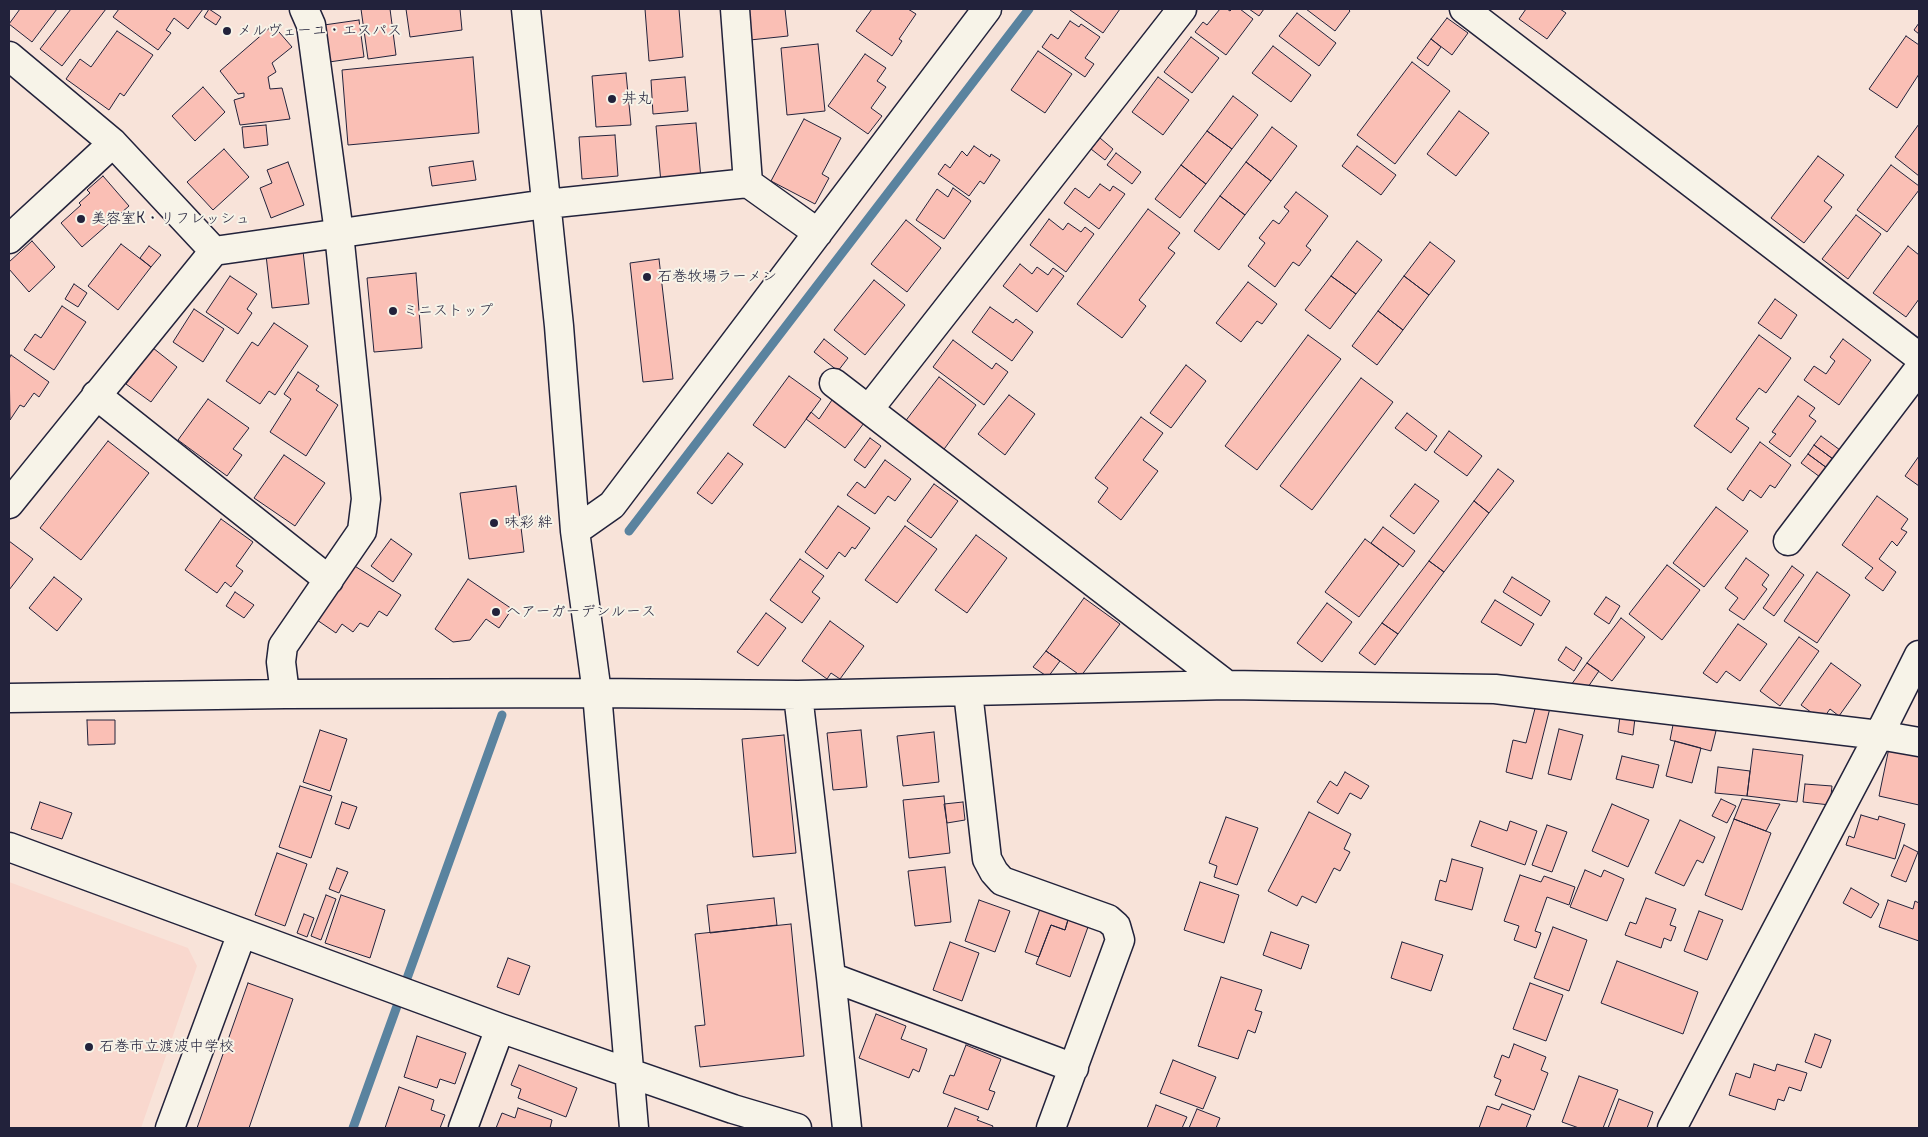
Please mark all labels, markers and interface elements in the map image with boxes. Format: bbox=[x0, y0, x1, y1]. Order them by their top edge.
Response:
place label: メルヴェーユ・エスパス bbox=[237, 22, 402, 40]
marker: メルヴェーユ・エスパス bbox=[221, 25, 233, 37]
place label: 丼丸 bbox=[622, 90, 652, 108]
marker: 丼丸 bbox=[606, 93, 618, 105]
place label: 美容室K・リフレッシュ bbox=[91, 210, 250, 228]
marker: 美容室K・リフレッシュ bbox=[75, 213, 87, 225]
place label: 石巻牧場ラーメン bbox=[657, 268, 777, 286]
marker: 石巻牧場ラーメン bbox=[641, 271, 653, 283]
place label: ミニストップ bbox=[403, 302, 493, 320]
marker: ミニストップ bbox=[387, 305, 399, 317]
place label: 味彩 絆 bbox=[504, 514, 553, 532]
marker: 味彩 絆 bbox=[488, 517, 500, 529]
place label: ヘアーガーデンルース bbox=[506, 603, 656, 621]
marker: ヘアーガーデンルース bbox=[490, 606, 502, 618]
place label: 石巻市立渡波中学校 bbox=[99, 1038, 234, 1056]
marker: 石巻市立渡波中学校 bbox=[83, 1041, 95, 1053]

